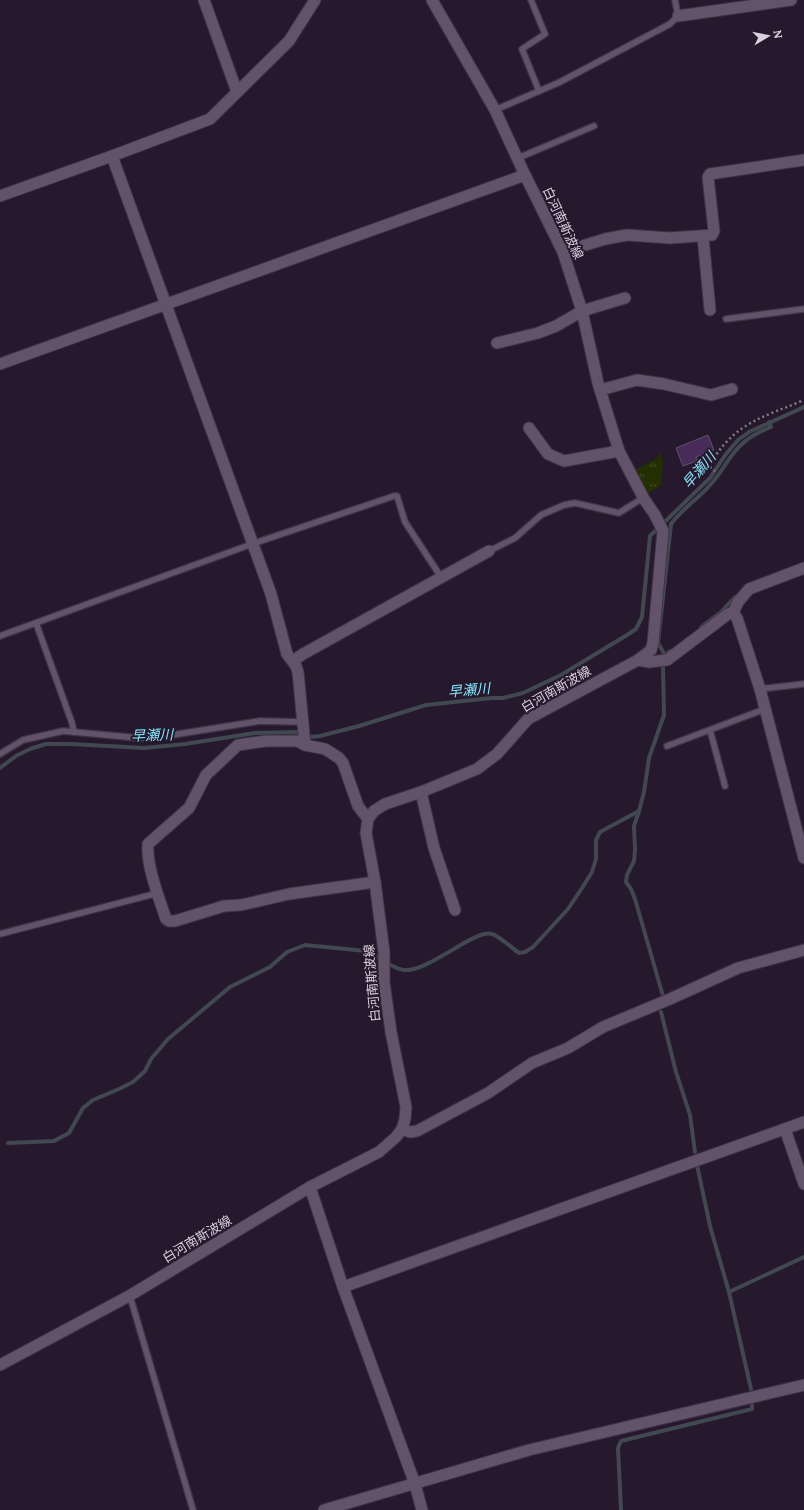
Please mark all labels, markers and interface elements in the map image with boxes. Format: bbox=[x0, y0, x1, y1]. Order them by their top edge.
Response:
north arrow bbox=[748, 16, 788, 56]
text: N bbox=[770, 29, 786, 40]
street label: 白河南斯波線 bbox=[539, 184, 587, 262]
water label: 早瀬川 bbox=[678, 447, 721, 492]
street label: 白河南斯波線 bbox=[518, 662, 594, 716]
water label: 早瀬川 bbox=[447, 679, 493, 701]
water label: 早瀬川 bbox=[131, 725, 175, 745]
street label: 白河南斯波線 bbox=[360, 943, 384, 1023]
street label: 白河南斯波線 bbox=[159, 1212, 235, 1266]

